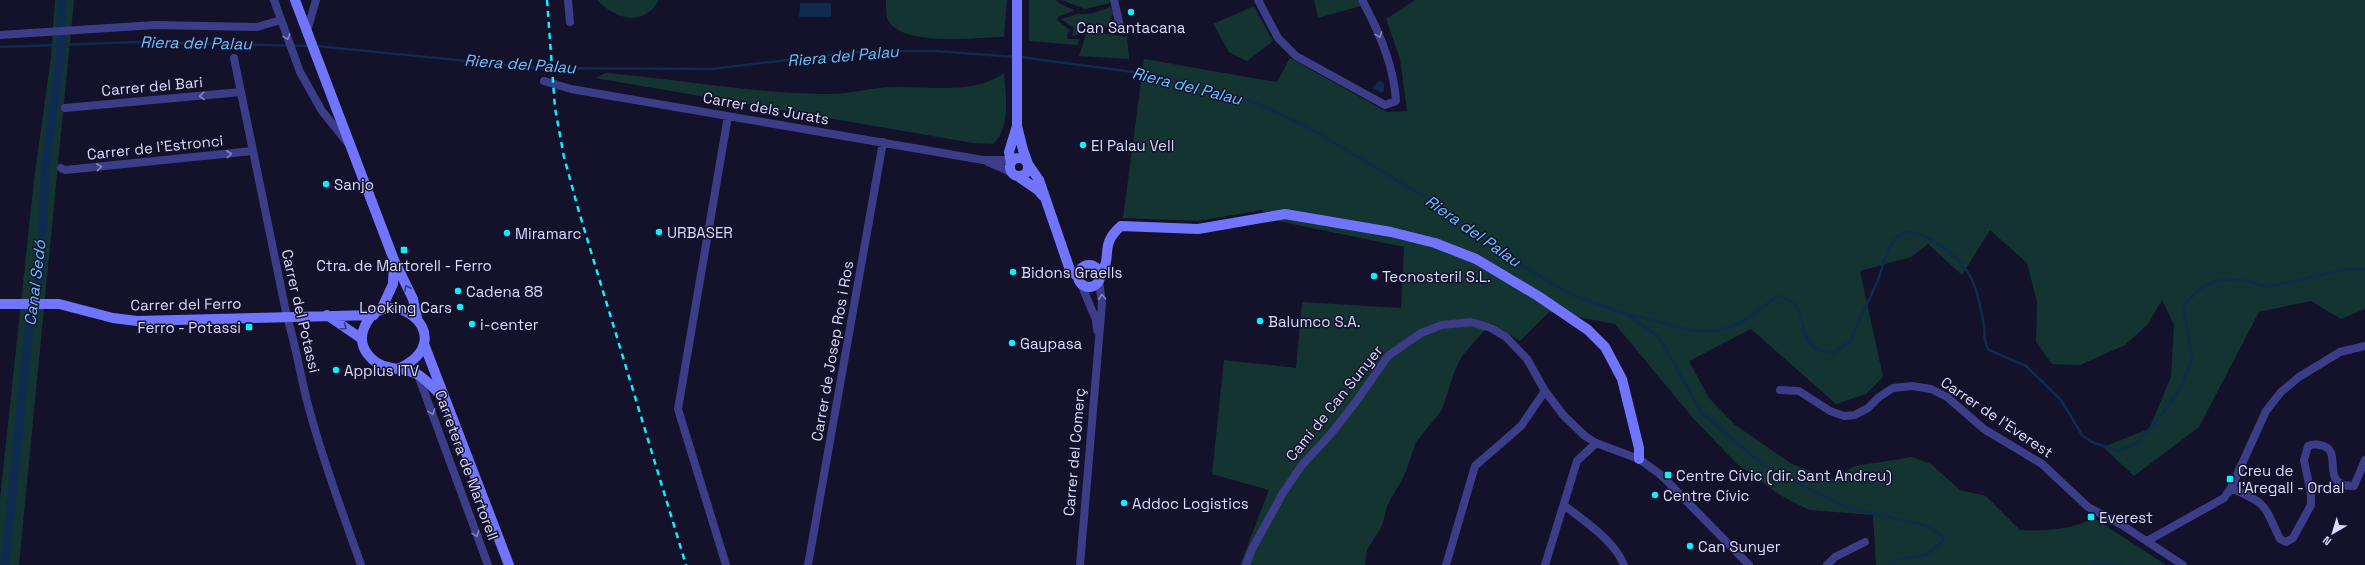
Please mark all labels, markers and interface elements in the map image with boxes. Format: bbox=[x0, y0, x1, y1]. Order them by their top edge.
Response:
marker: Can Santacana bbox=[1126, 7, 1136, 17]
place label: Can Santacana bbox=[1077, 18, 1186, 37]
one-way arrow bbox=[1375, 31, 1383, 38]
water label: Riera del Palau bbox=[140, 32, 253, 54]
one-way arrow bbox=[282, 33, 291, 40]
water label: Riera del Palau bbox=[786, 41, 901, 71]
water label: Riera del Palau bbox=[464, 50, 578, 78]
water label: Riera del Palau bbox=[1130, 62, 1245, 110]
street label: Carrer del Bari bbox=[101, 72, 203, 100]
street label: Carrer dels Jurats bbox=[701, 88, 831, 128]
one-way arrow bbox=[199, 91, 205, 100]
street label: Carrer de l'Estronci bbox=[86, 130, 224, 164]
place label: El Palau Vell bbox=[1091, 136, 1174, 155]
marker: El Palau Vell bbox=[1078, 140, 1088, 150]
one-way arrow bbox=[226, 149, 232, 158]
one-way arrow bbox=[96, 162, 102, 171]
place label: Sanjo bbox=[334, 175, 374, 194]
marker: Sanjo bbox=[321, 179, 331, 189]
water label: Riera del Palau bbox=[1421, 190, 1526, 272]
place label: URBASER bbox=[667, 223, 733, 242]
place label: Miramarc bbox=[515, 224, 582, 243]
marker: URBASER bbox=[654, 227, 664, 237]
marker: Miramarc bbox=[502, 228, 512, 238]
water label: Canal Sedó bbox=[19, 238, 51, 327]
marker: Ctra. de Martorell - Ferro bbox=[399, 245, 409, 255]
street label: Carrer del Potassi bbox=[278, 247, 324, 375]
place label: Ctra. de Martorell - Ferro bbox=[316, 256, 492, 275]
street label: Carrer de Josep Ros i Ros bbox=[807, 259, 857, 443]
place label: Bidons Graells bbox=[1021, 263, 1122, 282]
marker: Bidons Graells bbox=[1008, 267, 1018, 277]
place label: Tecnosteril S.L. bbox=[1382, 267, 1491, 286]
marker: Tecnosteril S.L. bbox=[1369, 271, 1379, 281]
place label: Cadena 88 bbox=[466, 282, 543, 301]
one-way arrow bbox=[405, 285, 412, 293]
marker: Cadena 88 bbox=[453, 286, 463, 296]
street label: Carrer del Ferro bbox=[130, 294, 242, 314]
one-way arrow bbox=[1097, 294, 1106, 300]
place label: Looking Cars bbox=[359, 298, 452, 317]
marker: Looking Cars bbox=[455, 302, 465, 312]
place label: Balumco S.A. bbox=[1268, 312, 1361, 331]
place label: i-center bbox=[480, 315, 539, 334]
marker: Balumco S.A. bbox=[1255, 316, 1265, 326]
place label: Ferro - Potassi bbox=[137, 318, 241, 337]
marker: i-center bbox=[467, 319, 477, 329]
marker: Ferro - Potassi bbox=[244, 322, 254, 332]
one-way arrow bbox=[340, 322, 347, 330]
place label: Gaypasa bbox=[1020, 334, 1083, 353]
marker: Gaypasa bbox=[1007, 338, 1017, 348]
street label: Camí de Can Sunyer bbox=[1281, 341, 1387, 465]
place label: Applus ITV bbox=[344, 361, 419, 380]
marker: Applus ITV bbox=[331, 365, 341, 375]
street label: Carrer de l'Everest bbox=[1937, 372, 2057, 462]
street label: Carretera de Martorell bbox=[431, 387, 503, 543]
street label: Carrer del Comerç bbox=[1059, 387, 1089, 517]
one-way arrow bbox=[427, 408, 435, 415]
place label: Creu de l'Aregall - Ordal bbox=[2238, 461, 2345, 497]
place label: Centre Cívic (dir. Sant Andreu) bbox=[1676, 466, 1892, 486]
marker: Centre Cívic (dir. Sant Andreu) bbox=[1663, 470, 1673, 480]
marker: Creu de l'Aregall - Ordal bbox=[2225, 474, 2235, 484]
place label: Centre Cívic bbox=[1663, 486, 1750, 505]
marker: Centre Cívic bbox=[1650, 490, 1660, 500]
place label: Addoc Logistics bbox=[1132, 494, 1249, 513]
marker: Addoc Logistics bbox=[1119, 498, 1129, 508]
place label: Everest bbox=[2099, 508, 2153, 527]
marker: Everest bbox=[2086, 512, 2096, 522]
north arrow bbox=[2313, 513, 2353, 553]
one-way arrow bbox=[472, 530, 480, 537]
text: N bbox=[2320, 533, 2334, 549]
place label: Can Sunyer bbox=[1698, 537, 1781, 556]
marker: Can Sunyer bbox=[1685, 541, 1695, 551]

